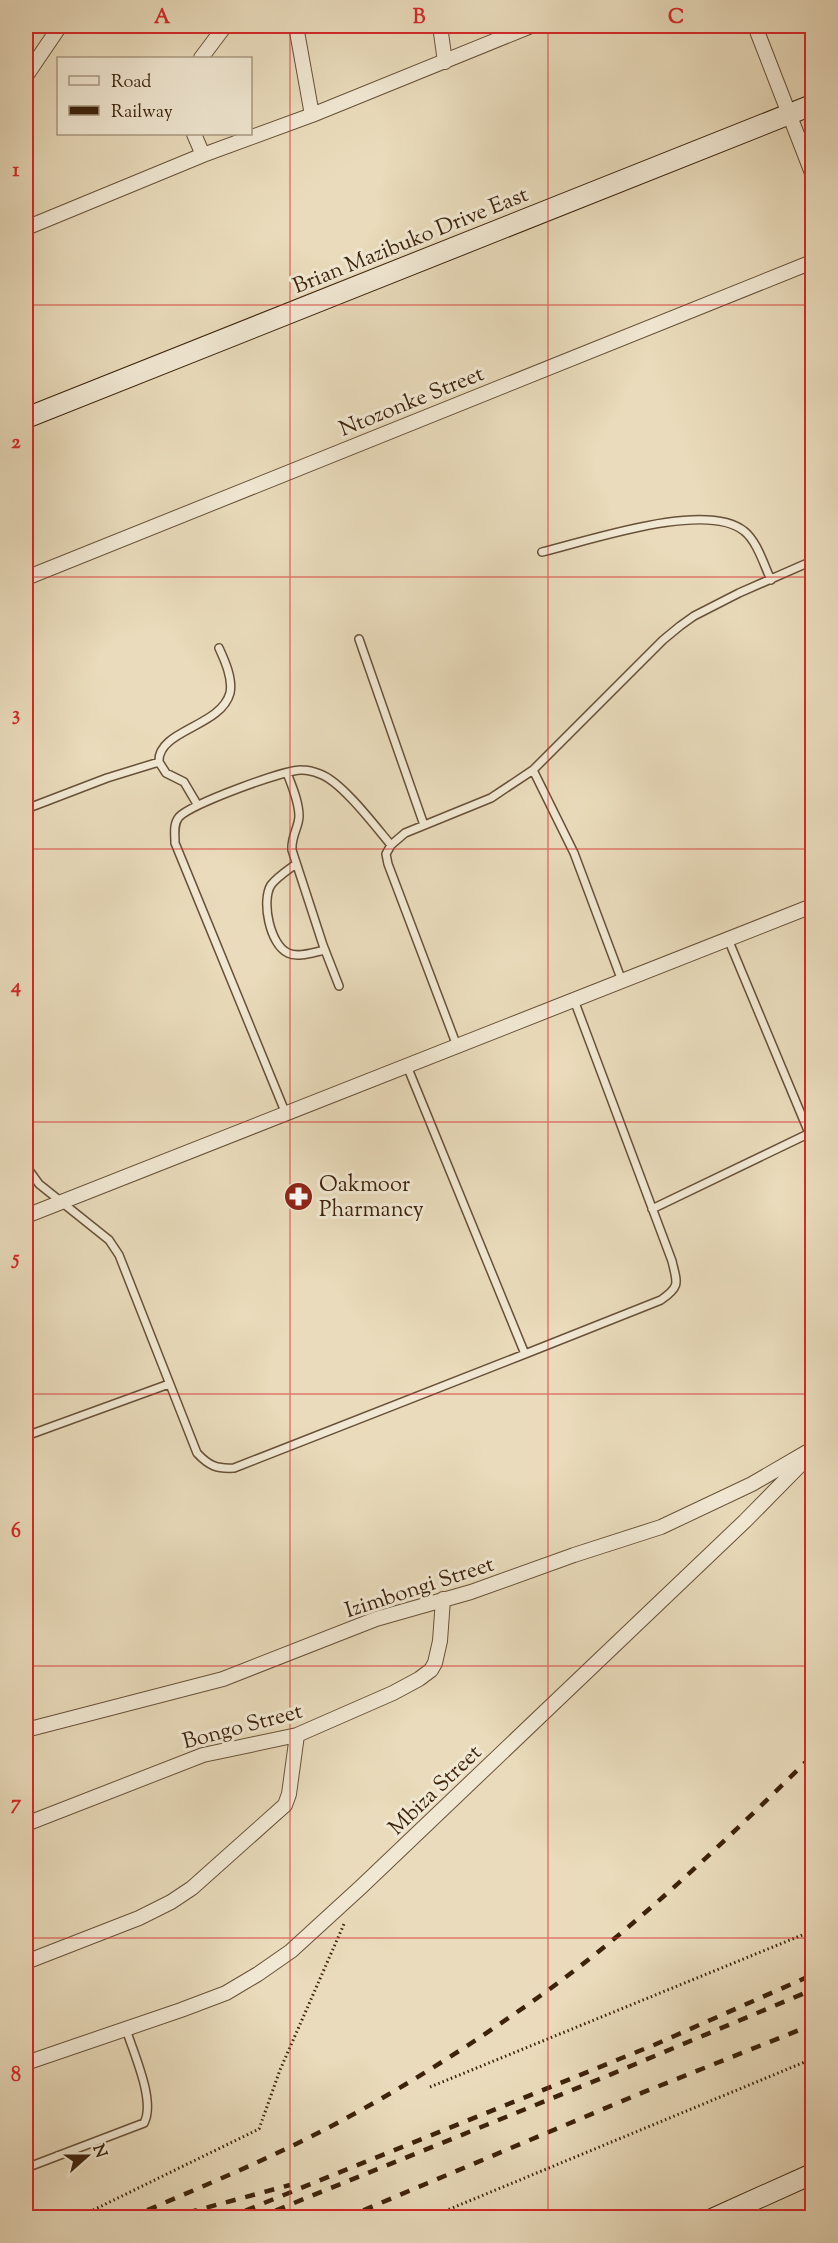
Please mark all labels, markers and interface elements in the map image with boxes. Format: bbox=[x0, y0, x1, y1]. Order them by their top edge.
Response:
text: A bbox=[154, 4, 171, 33]
text: B bbox=[413, 4, 426, 33]
text: C bbox=[668, 4, 684, 33]
legend bbox=[57, 57, 252, 135]
text: Road bbox=[111, 70, 151, 96]
text: Railway bbox=[111, 100, 173, 126]
text: 1 bbox=[13, 157, 20, 186]
street label: Brian Mazibuko Drive East bbox=[289, 180, 534, 304]
street label: Ntozonke Street bbox=[335, 359, 490, 446]
text: 2 bbox=[11, 429, 21, 458]
text: 3 bbox=[12, 701, 20, 730]
text: 4 bbox=[10, 973, 21, 1002]
place label: Oakmoor Pharmancy bbox=[319, 1170, 424, 1227]
pharmacy icon: Oakmoor Pharmancy bbox=[282, 1180, 314, 1212]
text: 5 bbox=[11, 1245, 20, 1274]
text: 6 bbox=[11, 1518, 21, 1547]
street label: Izimbongi Street bbox=[341, 1550, 499, 1628]
street label: Bongo Street bbox=[179, 1696, 307, 1759]
street label: Mbiza Street bbox=[382, 1738, 490, 1844]
text: 7 bbox=[11, 1790, 22, 1819]
text: 8 bbox=[11, 2062, 21, 2091]
north arrow bbox=[57, 2126, 117, 2186]
text: N bbox=[86, 2141, 112, 2162]

